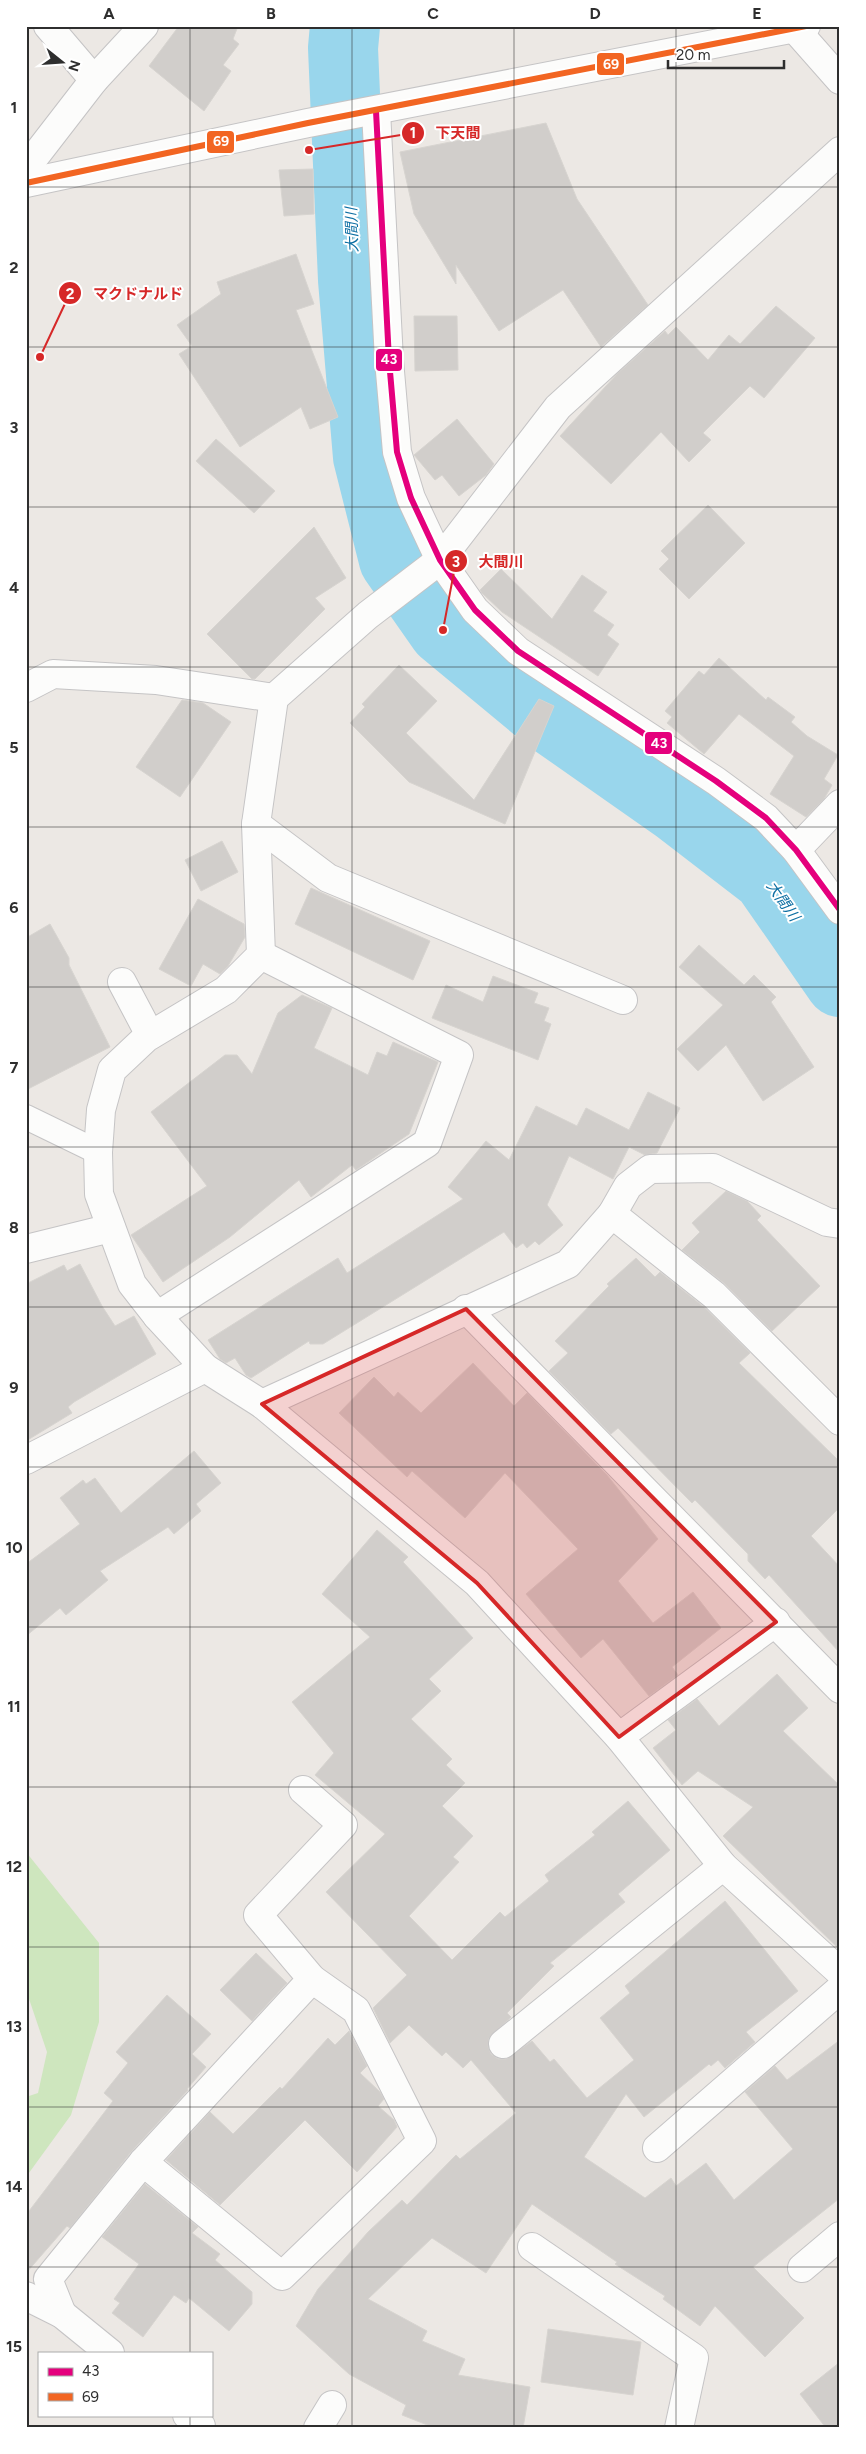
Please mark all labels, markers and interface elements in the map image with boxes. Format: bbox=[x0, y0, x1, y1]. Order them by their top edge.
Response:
text: A bbox=[103, 4, 115, 23]
text: B bbox=[266, 4, 276, 23]
text: C bbox=[427, 4, 439, 23]
text: D bbox=[589, 4, 601, 23]
text: E bbox=[752, 4, 762, 23]
north arrow bbox=[38, 38, 88, 88]
scale bar bbox=[668, 38, 785, 70]
text: 20 m bbox=[676, 46, 710, 64]
line badge: 69 bbox=[596, 52, 625, 76]
text: 69 bbox=[603, 56, 619, 73]
text: N bbox=[64, 58, 84, 73]
text: 1 bbox=[11, 98, 17, 117]
callout: 下天間 bbox=[401, 118, 491, 148]
text: 1 bbox=[410, 124, 416, 142]
text: 下天間 bbox=[435, 124, 481, 142]
line badge: 69 bbox=[206, 130, 235, 154]
text: 69 bbox=[213, 133, 229, 150]
water label: 大間川 bbox=[342, 205, 362, 253]
text: 2 bbox=[9, 258, 19, 277]
callout: マクドナルド bbox=[58, 278, 193, 308]
text: 2 bbox=[66, 285, 75, 303]
text: マクドナルド bbox=[93, 285, 183, 303]
line badge: 43 bbox=[375, 348, 403, 372]
text: 43 bbox=[381, 351, 398, 368]
text: 3 bbox=[10, 418, 19, 437]
callout: 大間川 bbox=[444, 546, 534, 576]
text: 3 bbox=[452, 553, 460, 571]
text: 大間川 bbox=[478, 553, 524, 571]
text: 4 bbox=[9, 578, 19, 597]
line badge: 43 bbox=[644, 731, 673, 755]
text: 43 bbox=[651, 735, 668, 752]
text: 5 bbox=[9, 738, 19, 757]
water label: 大間川 bbox=[763, 877, 804, 926]
text: 6 bbox=[9, 898, 19, 917]
text: 7 bbox=[10, 1058, 19, 1077]
text: 8 bbox=[9, 1218, 19, 1237]
text: 9 bbox=[9, 1378, 19, 1397]
text: 10 bbox=[5, 1538, 23, 1557]
text: 11 bbox=[7, 1697, 21, 1716]
text: 12 bbox=[6, 1857, 22, 1876]
text: 13 bbox=[6, 2017, 22, 2036]
text: 14 bbox=[6, 2177, 22, 2196]
text: 15 bbox=[6, 2337, 22, 2356]
legend bbox=[38, 2352, 212, 2416]
text: 43 bbox=[82, 2362, 99, 2380]
text: 69 bbox=[82, 2388, 99, 2406]

